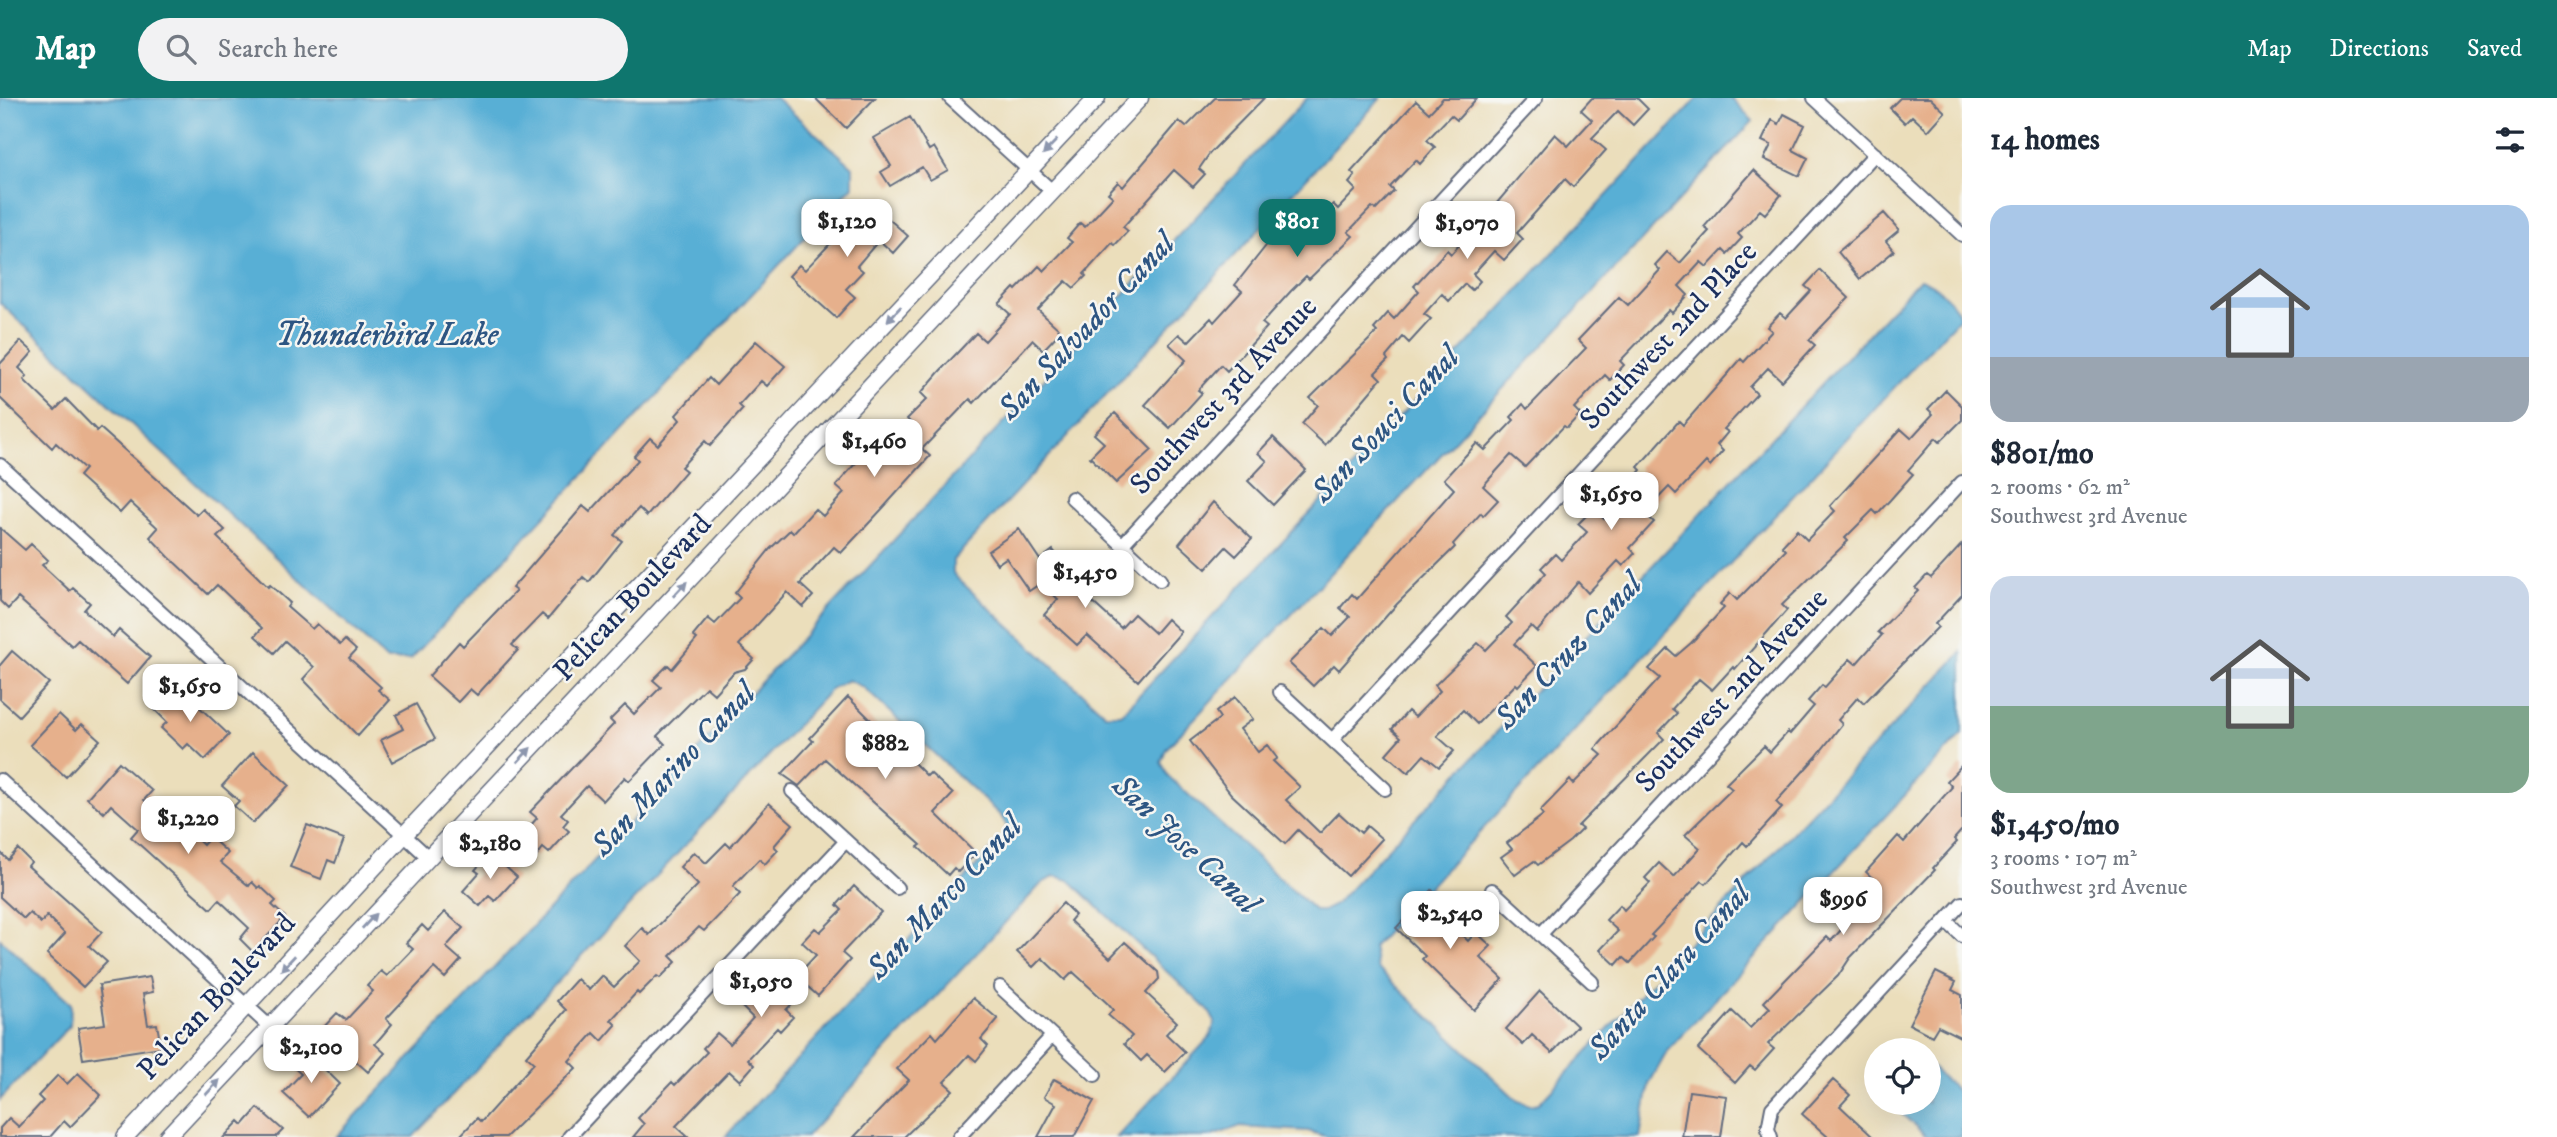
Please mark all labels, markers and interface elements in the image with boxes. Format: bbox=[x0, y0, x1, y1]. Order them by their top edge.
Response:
search box bbox=[138, 18, 628, 81]
text: Map bbox=[35, 29, 96, 70]
icon: search bbox=[162, 30, 200, 68]
text: Search here bbox=[218, 33, 338, 66]
text: Map bbox=[2247, 34, 2292, 64]
text: Directions bbox=[2330, 34, 2429, 64]
text: Saved bbox=[2467, 34, 2522, 64]
icon: filters bbox=[2491, 121, 2529, 159]
text: 14 homes bbox=[1990, 122, 2100, 159]
one-way arrow bbox=[1041, 139, 1058, 156]
pin: $1,120 bbox=[790, 200, 904, 259]
pin: $801 bbox=[1256, 200, 1338, 259]
pin: $1,070 bbox=[1410, 202, 1524, 261]
text: $1,120 bbox=[817, 207, 877, 236]
text: $801 bbox=[1275, 207, 1319, 236]
text: $1,070 bbox=[1435, 209, 1499, 238]
water label: San Salvador Canal bbox=[989, 222, 1187, 430]
street label: Southwest 2nd Place bbox=[1572, 234, 1766, 438]
icon: home bbox=[2197, 250, 2323, 376]
street label: Southwest 3rd Avenue bbox=[1123, 289, 1325, 503]
one-way arrow bbox=[886, 305, 903, 322]
water label: Thunderbird Lake bbox=[276, 316, 500, 356]
water label: San Souci Canal bbox=[1303, 336, 1471, 512]
pin: $1,460 bbox=[817, 420, 931, 479]
text: $1,460 bbox=[841, 427, 907, 456]
text: $801/mo bbox=[1990, 436, 2094, 473]
pin: $1,650 bbox=[1554, 472, 1668, 532]
text: 2 rooms · 62 m² bbox=[1990, 473, 2130, 502]
text: $1,650 bbox=[1580, 480, 1642, 509]
text: Southwest 3rd Avenue bbox=[1990, 502, 2188, 531]
street label: Pelican Boulevard bbox=[546, 507, 720, 689]
pin: $1,450 bbox=[1028, 550, 1142, 610]
text: $1,450 bbox=[1053, 558, 1117, 587]
water label: San Cruz Canal bbox=[1486, 563, 1654, 739]
one-way arrow bbox=[671, 581, 687, 598]
street label: Southwest 2nd Avenue bbox=[1628, 581, 1836, 801]
icon: home bbox=[2197, 621, 2323, 747]
pin: $1,650 bbox=[133, 664, 247, 724]
text: $1,650 bbox=[159, 672, 221, 701]
water label: San Marino Canal bbox=[582, 672, 767, 866]
pin: $882 bbox=[844, 722, 926, 781]
text: $882 bbox=[862, 729, 908, 758]
one-way arrow bbox=[516, 746, 532, 764]
water label: San Jose Canal bbox=[1102, 766, 1270, 926]
pin: $1,220 bbox=[131, 796, 245, 856]
text: $1,220 bbox=[157, 804, 219, 833]
water label: San Marco Canal bbox=[858, 805, 1034, 989]
text: $1,450/mo bbox=[1990, 807, 2119, 844]
pin: $2,180 bbox=[433, 822, 547, 881]
text: $2,180 bbox=[459, 829, 521, 858]
text: 3 rooms · 107 m² bbox=[1990, 844, 2137, 873]
water label: Santa Clara Canal bbox=[1579, 872, 1763, 1070]
text: Southwest 3rd Avenue bbox=[1990, 873, 2188, 902]
pin: $996 bbox=[1802, 878, 1884, 937]
text: $996 bbox=[1819, 885, 1867, 914]
pin: $2,540 bbox=[1393, 892, 1507, 951]
text: $2,540 bbox=[1417, 899, 1483, 928]
street label: Pelican Boulevard bbox=[130, 906, 304, 1088]
one-way arrow bbox=[360, 913, 376, 930]
one-way arrow bbox=[280, 954, 296, 971]
pin: $1,050 bbox=[704, 960, 818, 1019]
text: $1,050 bbox=[729, 967, 793, 996]
pin: $2,100 bbox=[254, 1026, 368, 1085]
text: $2,100 bbox=[279, 1033, 343, 1062]
map controls bbox=[1864, 1038, 1941, 1115]
button: locate bbox=[1864, 1038, 1941, 1115]
one-way arrow bbox=[205, 1079, 221, 1096]

